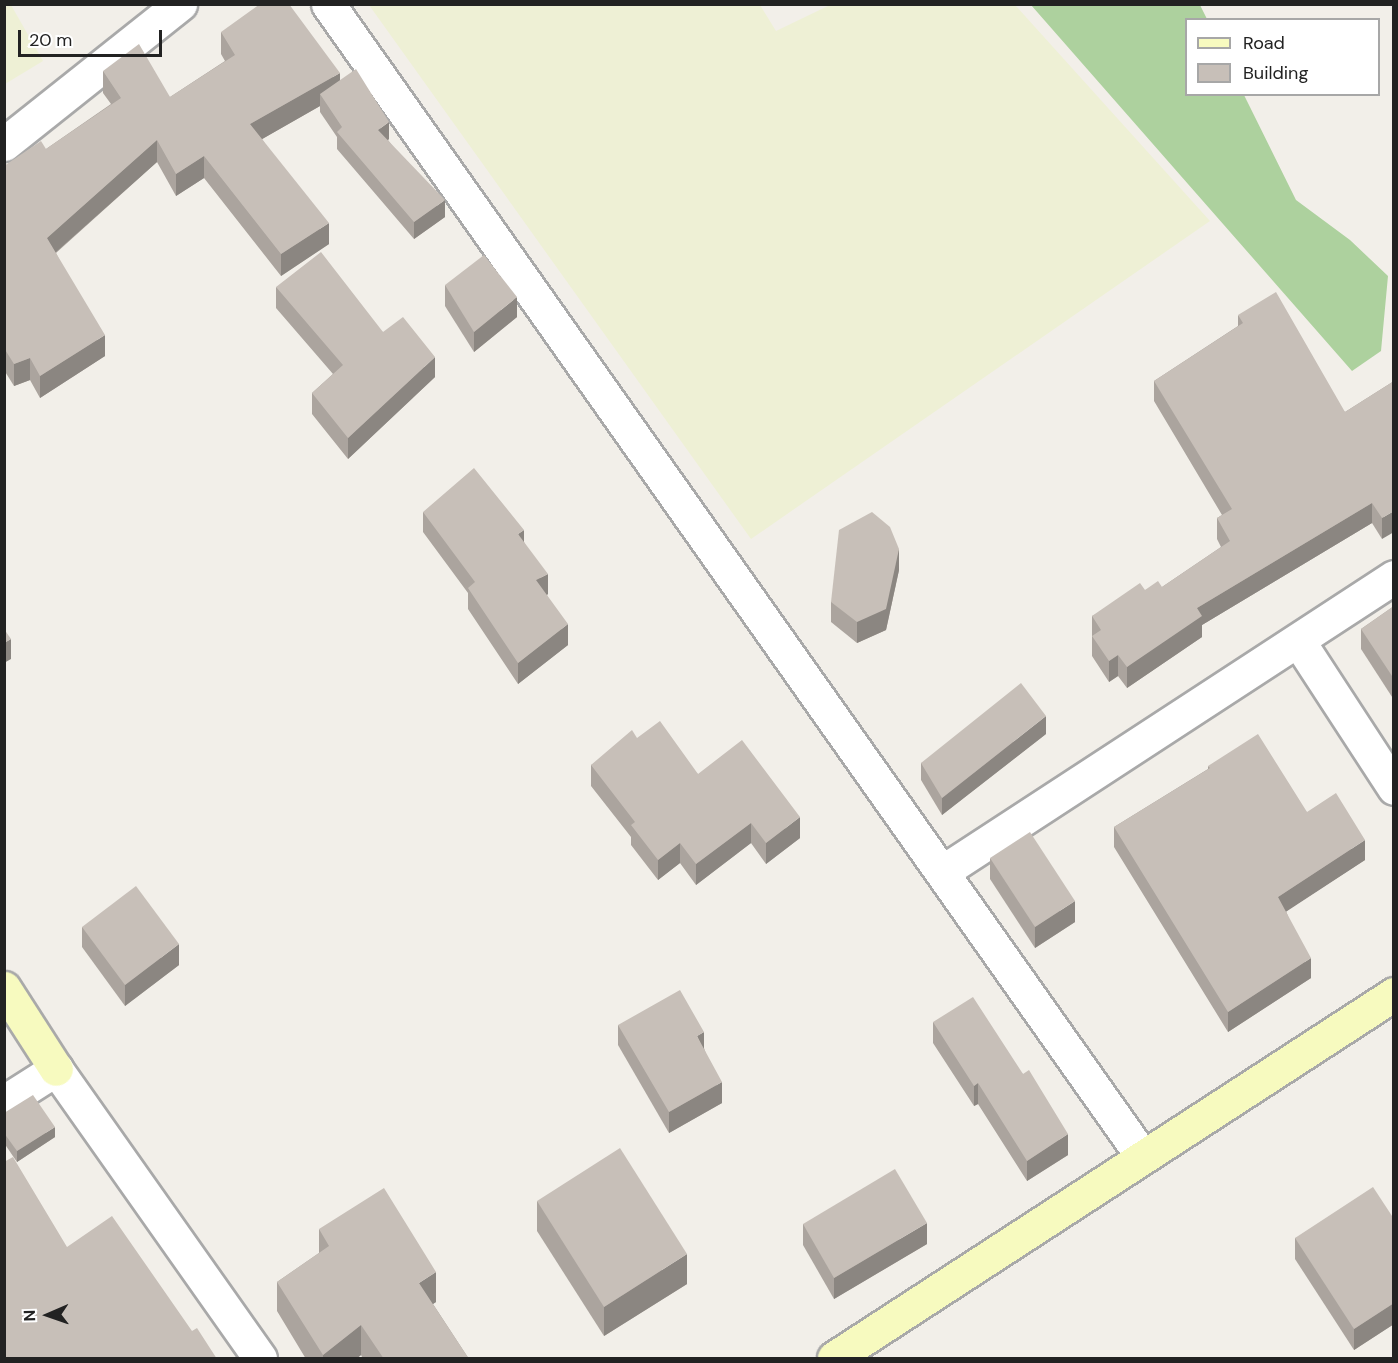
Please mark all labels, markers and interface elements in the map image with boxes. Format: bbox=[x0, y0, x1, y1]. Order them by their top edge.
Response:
scale bar bbox=[21, 18, 165, 56]
legend bbox=[1185, 18, 1380, 96]
text: 20 m bbox=[29, 28, 72, 52]
text: Road bbox=[1243, 31, 1285, 55]
text: Building bbox=[1243, 61, 1308, 85]
north arrow bbox=[18, 1285, 78, 1345]
text: N bbox=[19, 1309, 40, 1322]

